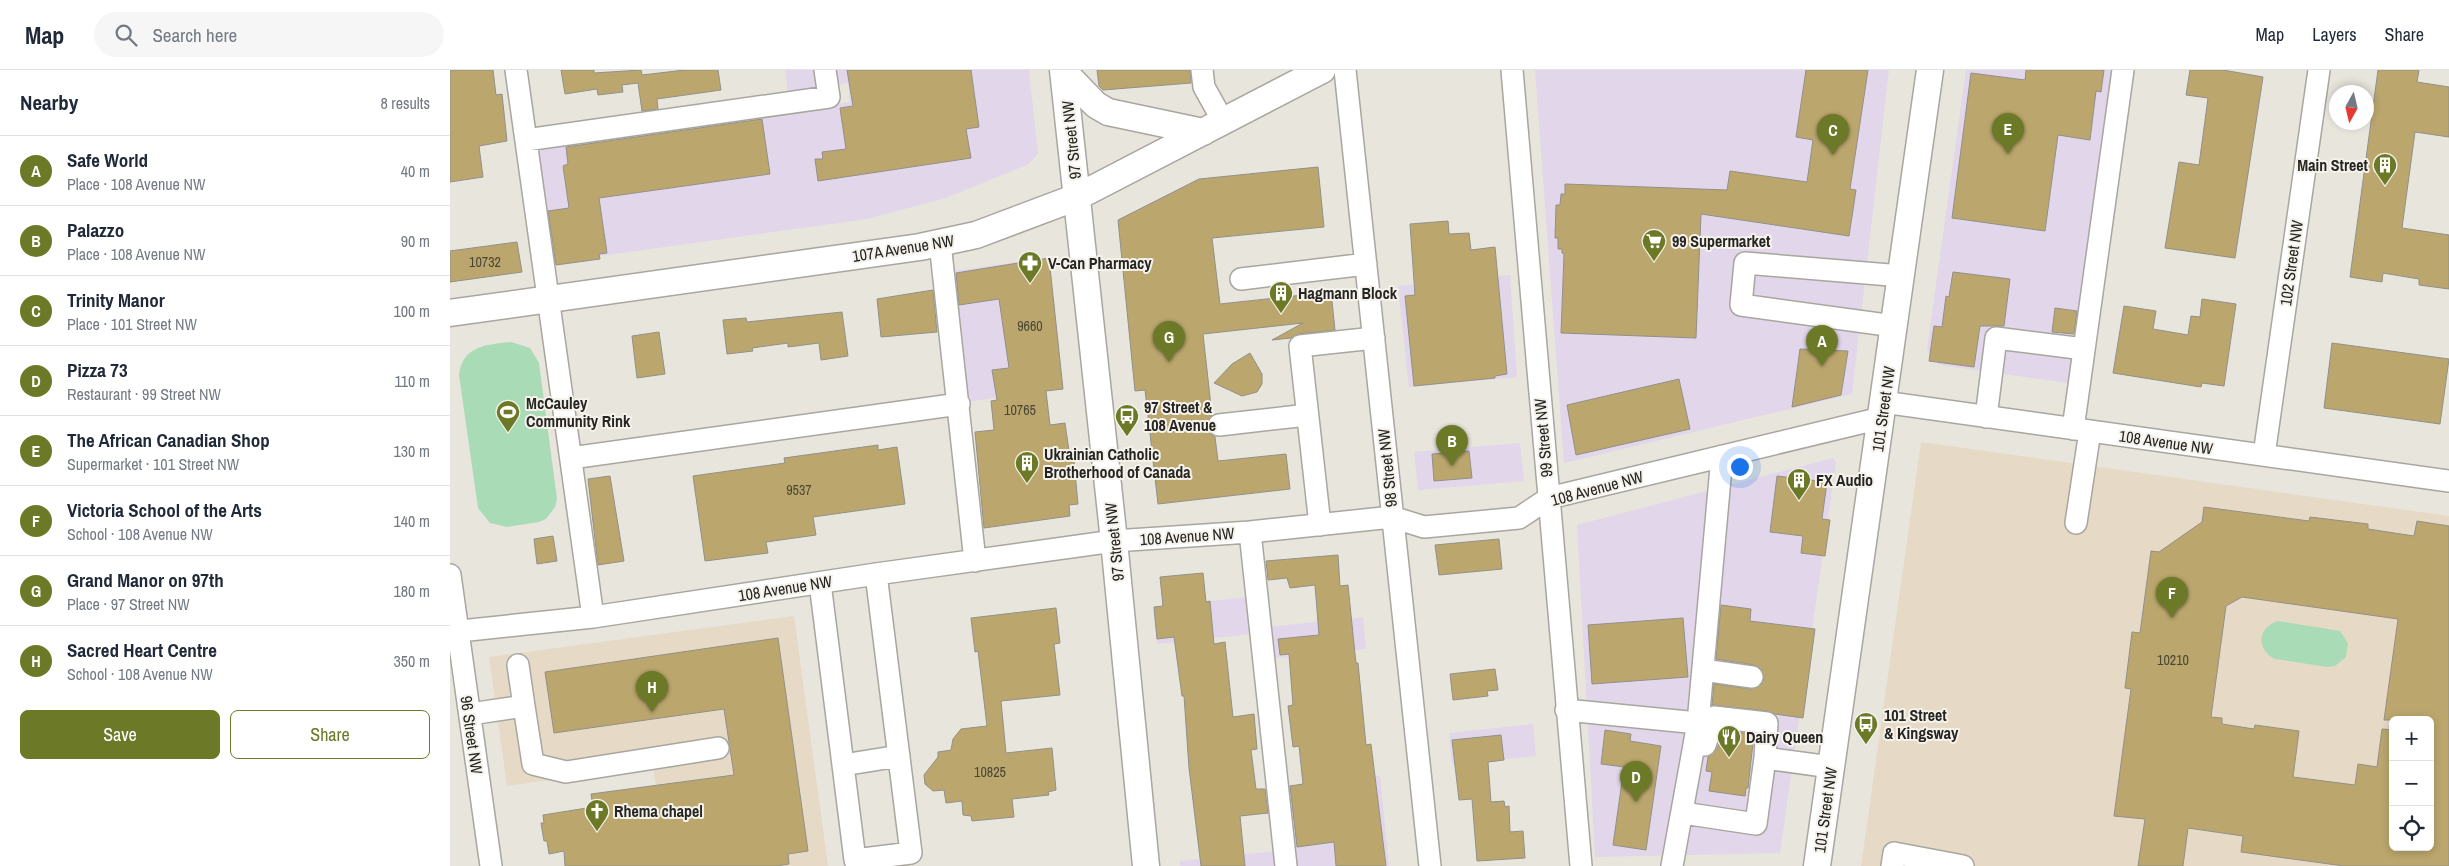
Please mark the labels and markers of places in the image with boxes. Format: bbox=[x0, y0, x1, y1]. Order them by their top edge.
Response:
pin: E bbox=[1992, 113, 2024, 154]
pin: C bbox=[1817, 114, 1849, 155]
building icon: Main Street bbox=[2372, 152, 2398, 186]
place label: Main Street bbox=[2297, 154, 2369, 176]
supermarket icon: 99 Supermarket bbox=[1641, 228, 1667, 262]
place label: 99 Supermarket bbox=[1672, 230, 1771, 252]
pharmacy icon: V-Can Pharmacy bbox=[1017, 250, 1043, 284]
place label: V-Can Pharmacy bbox=[1048, 252, 1152, 274]
building icon: Hagmann Block bbox=[1268, 280, 1294, 314]
place label: Hagmann Block bbox=[1298, 282, 1398, 304]
pin: G bbox=[1153, 321, 1185, 362]
pin: A bbox=[1806, 325, 1838, 366]
place label: McCauley Community Rink bbox=[526, 392, 631, 432]
place label: 97 Street & 108 Avenue bbox=[1144, 396, 1216, 436]
sports icon: McCauley Community Rink bbox=[495, 399, 521, 433]
bus stop icon: 97 Street & 108 Avenue bbox=[1114, 403, 1140, 437]
pin: B bbox=[1436, 425, 1468, 466]
place label: Ukrainian Catholic Brotherhood of Canada bbox=[1044, 443, 1191, 483]
building icon: Ukrainian Catholic Brotherhood of Canada bbox=[1014, 450, 1040, 484]
building icon: FX Audio bbox=[1786, 467, 1812, 501]
place label: FX Audio bbox=[1816, 469, 1873, 491]
pin: F bbox=[2156, 577, 2188, 618]
pin: H bbox=[636, 671, 668, 712]
place label: 101 Street & Kingsway bbox=[1884, 704, 1959, 744]
bus stop icon: 101 Street & Kingsway bbox=[1853, 711, 1879, 745]
restaurant icon: Dairy Queen bbox=[1716, 724, 1742, 758]
place label: Dairy Queen bbox=[1746, 726, 1823, 748]
pin: D bbox=[1620, 761, 1652, 802]
church icon: Rhema chapel bbox=[584, 798, 610, 832]
place label: Rhema chapel bbox=[614, 800, 703, 822]

